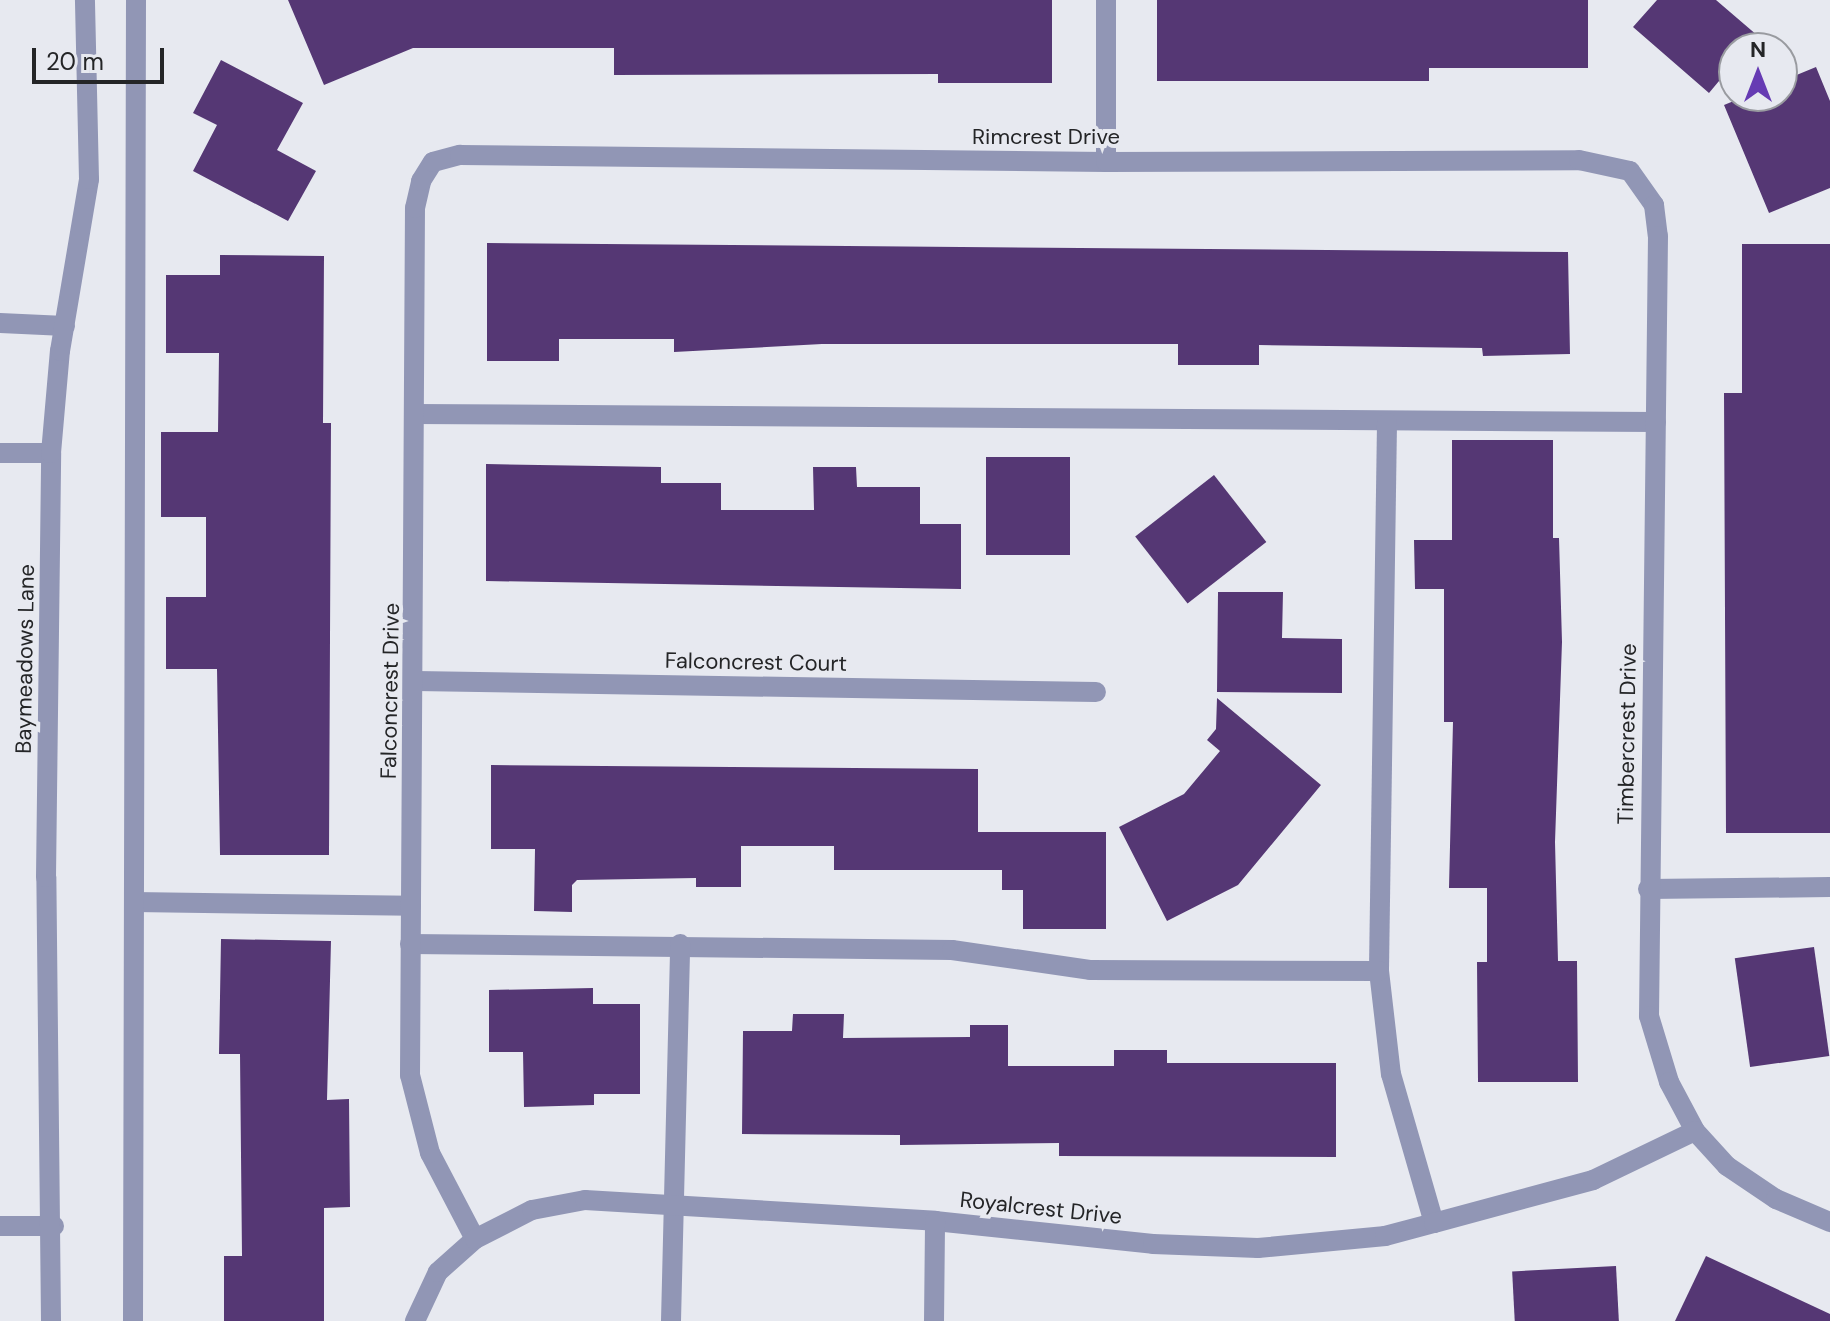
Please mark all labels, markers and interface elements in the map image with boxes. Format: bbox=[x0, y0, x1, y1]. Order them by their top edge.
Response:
scale bar bbox=[36, 32, 168, 82]
north arrow bbox=[1718, 32, 1798, 112]
text: N bbox=[1750, 35, 1766, 64]
text: 20 m bbox=[46, 46, 104, 77]
street label: Rimcrest Drive bbox=[972, 124, 1120, 150]
street label: Baymeadows Lane bbox=[10, 564, 40, 754]
street label: Falconcrest Drive bbox=[375, 603, 405, 779]
street label: Timbercrest Drive bbox=[1612, 643, 1642, 825]
street label: Falconcrest Court bbox=[665, 647, 847, 677]
street label: Royalcrest Drive bbox=[959, 1186, 1123, 1230]

